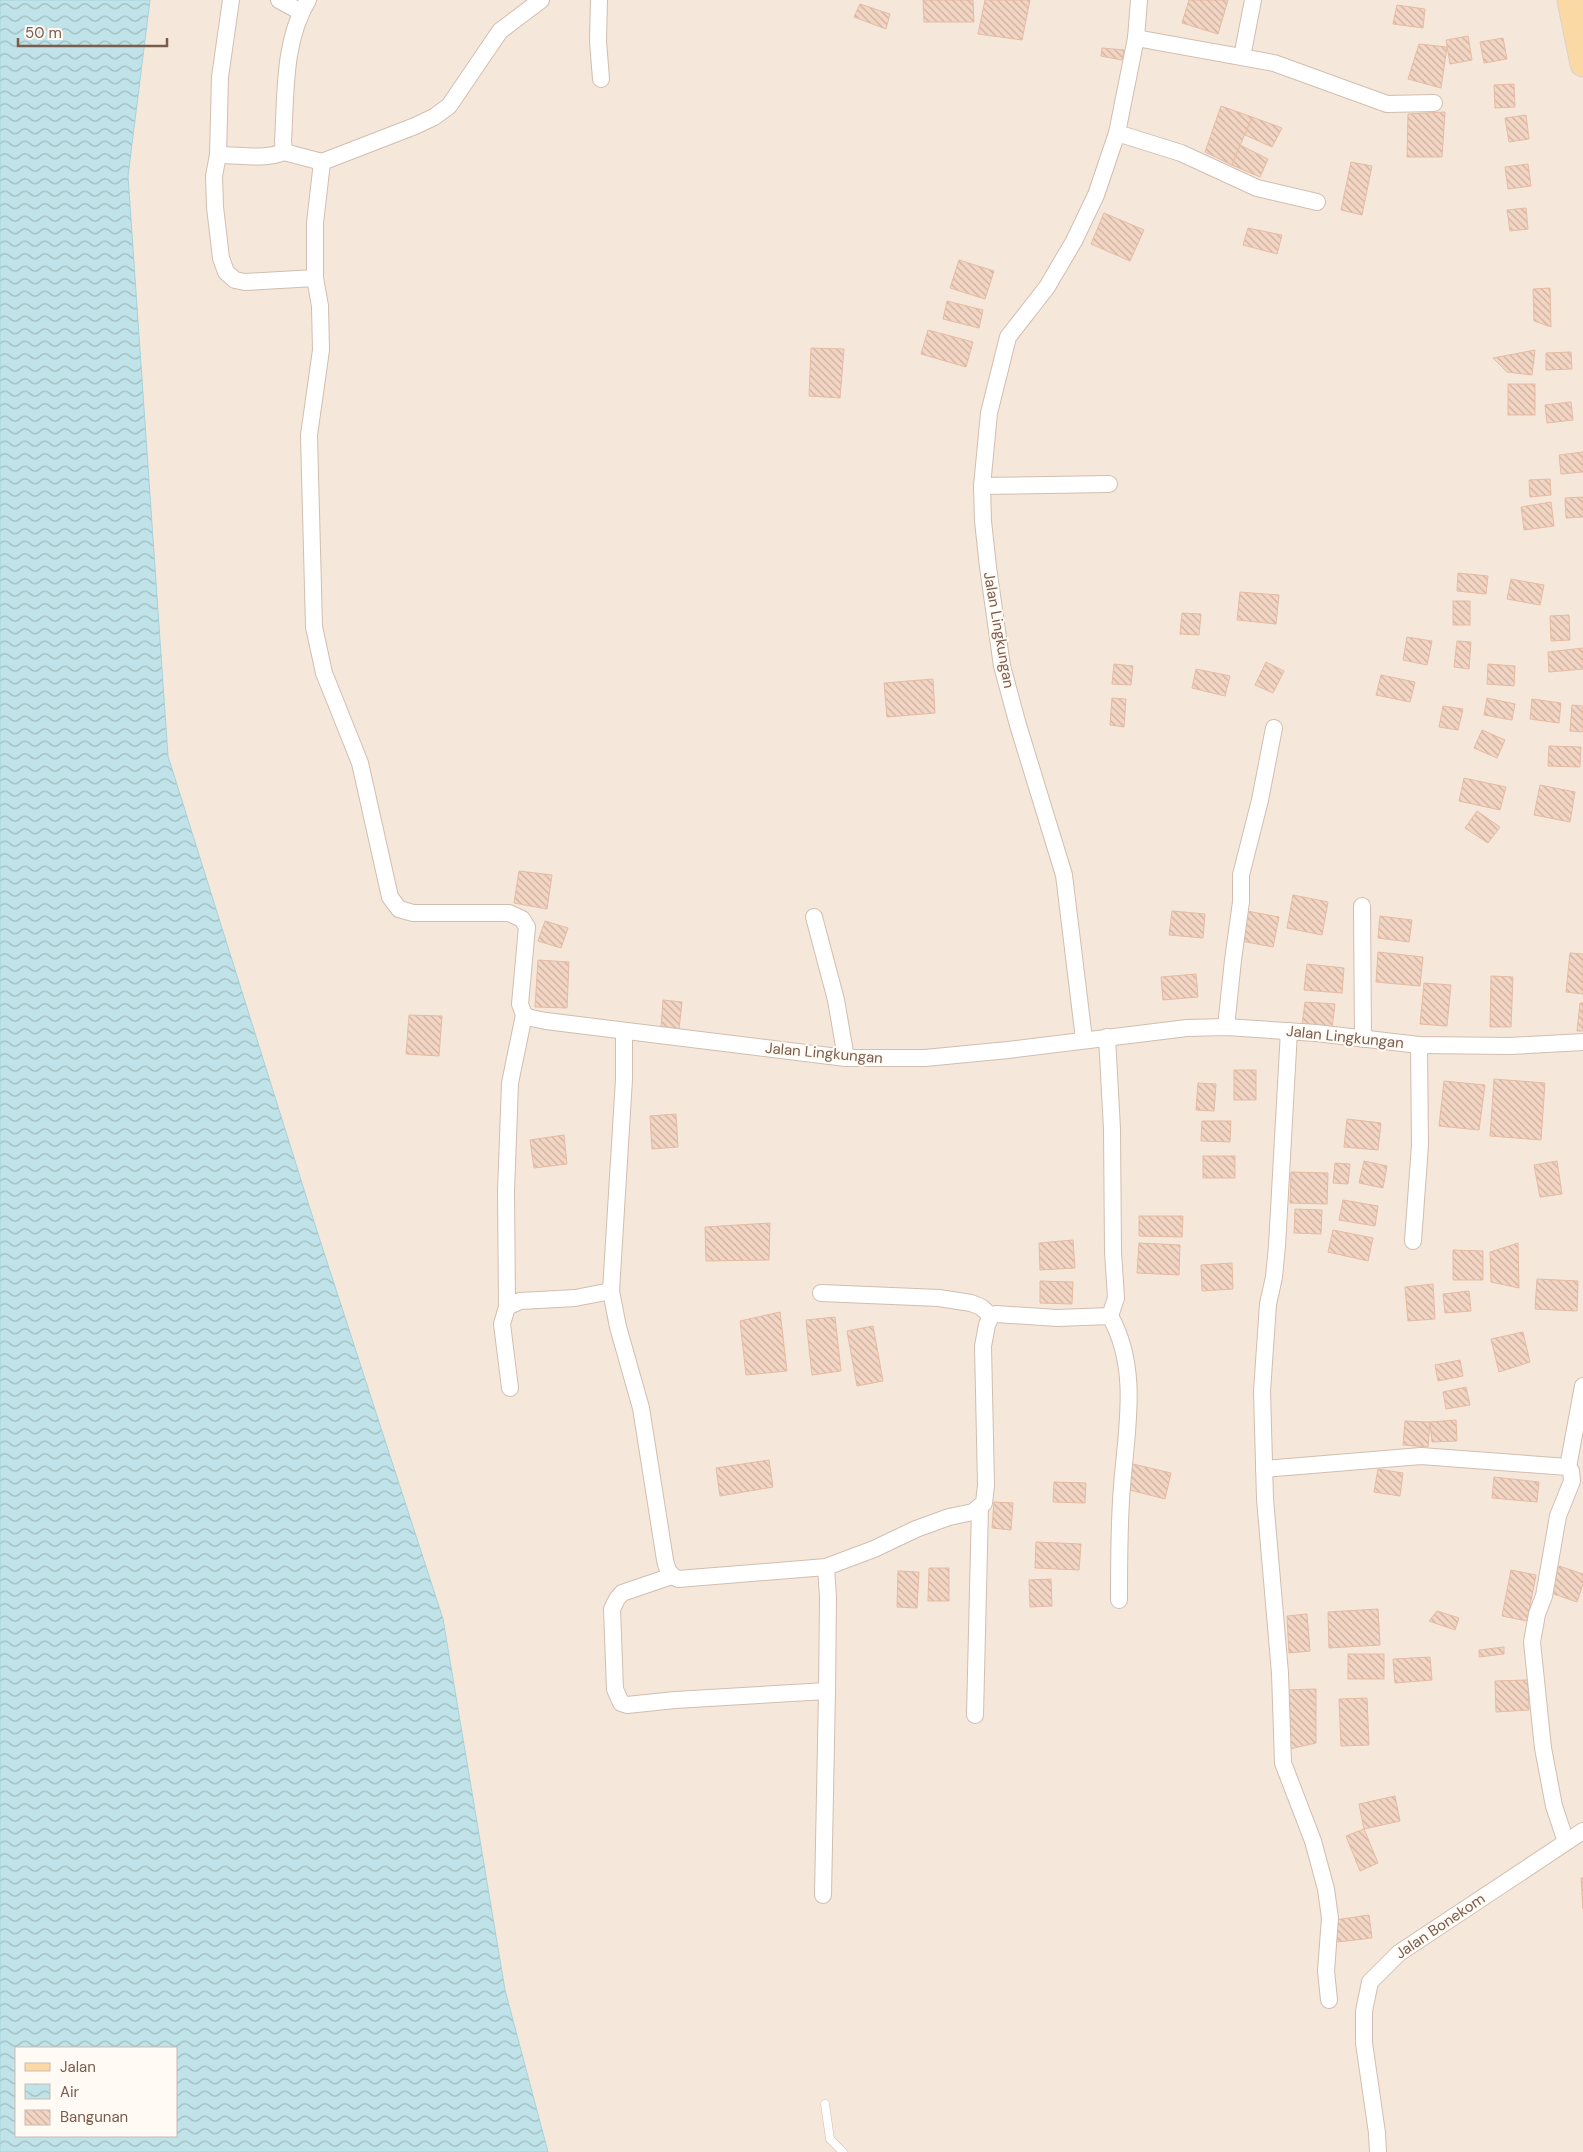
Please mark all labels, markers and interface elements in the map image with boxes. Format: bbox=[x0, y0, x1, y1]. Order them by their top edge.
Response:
scale bar bbox=[18, 15, 166, 47]
text: 50 m bbox=[25, 23, 62, 43]
street label: Jalan Lingkungan bbox=[979, 570, 1019, 690]
street label: Jalan Lingkungan bbox=[1285, 1021, 1405, 1053]
street label: Jalan Lingkungan bbox=[764, 1038, 884, 1068]
street label: Jalan Bonekom bbox=[1391, 1889, 1489, 1963]
legend bbox=[15, 2047, 178, 2137]
text: Jalan bbox=[60, 2057, 96, 2077]
text: Air bbox=[60, 2082, 80, 2102]
text: Bangunan bbox=[60, 2107, 128, 2127]

